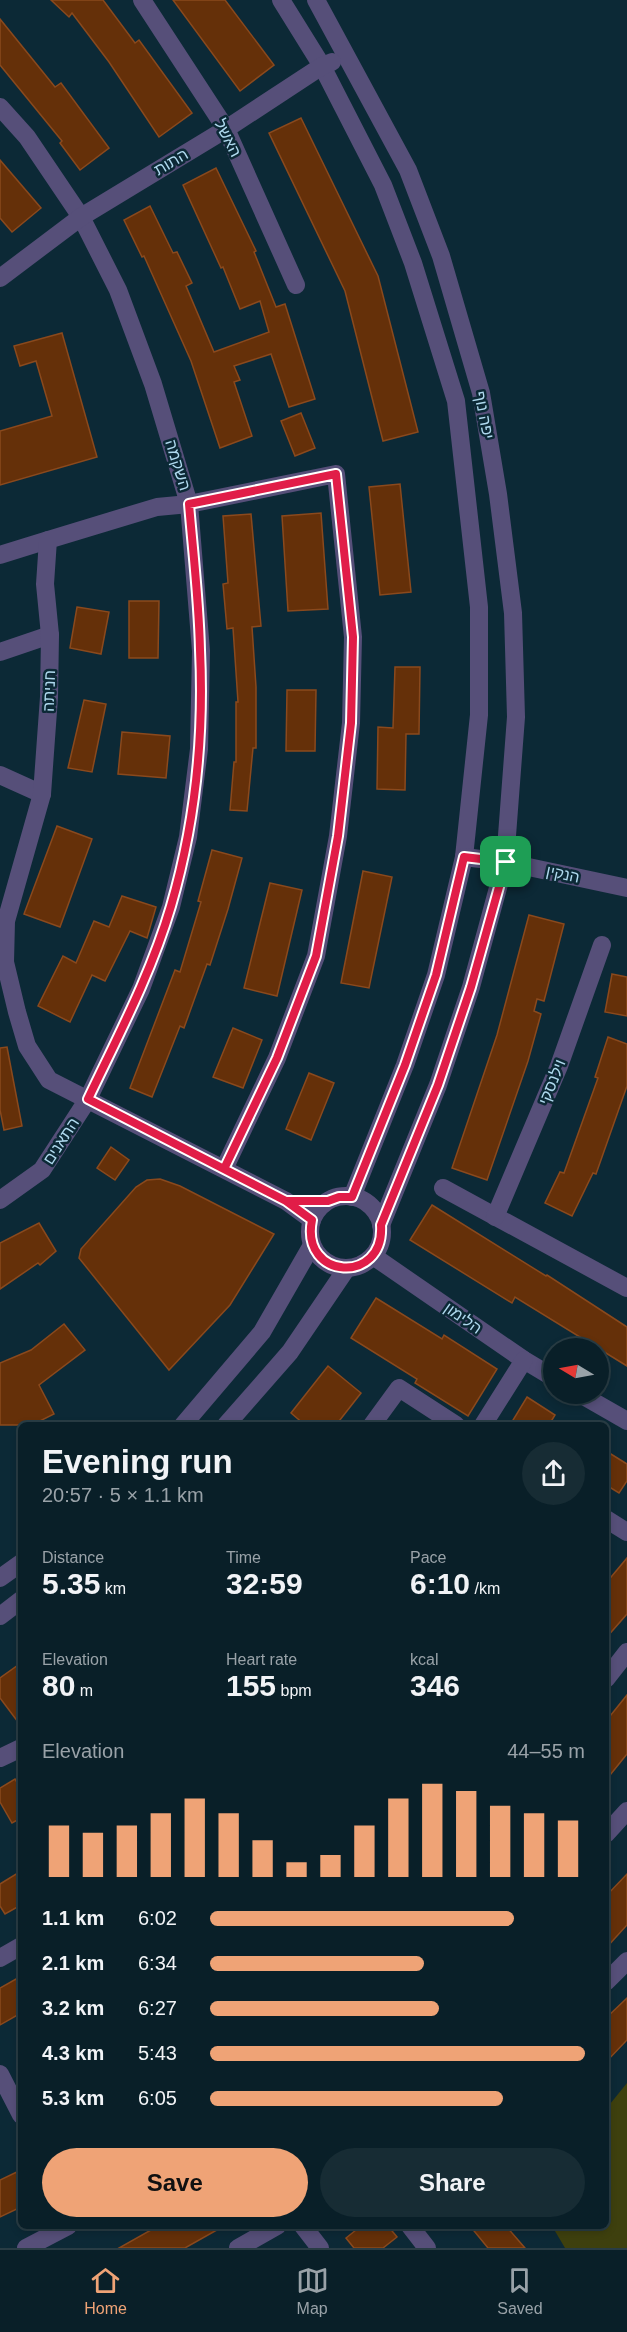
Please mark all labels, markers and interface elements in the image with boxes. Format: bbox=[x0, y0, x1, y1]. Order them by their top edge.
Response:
street label: האשל bbox=[211, 116, 245, 160]
street label: התות bbox=[151, 145, 191, 179]
street label: יפה נוף bbox=[471, 390, 497, 440]
street label: השקמה bbox=[162, 437, 194, 493]
street label: חניתה bbox=[40, 670, 58, 712]
pin bbox=[480, 836, 531, 887]
icon: arrive bbox=[489, 845, 522, 878]
street label: הנקין bbox=[545, 862, 581, 886]
street label: וילנסקי bbox=[535, 1057, 569, 1107]
street label: התאנים bbox=[40, 1114, 82, 1168]
street label: הלימון bbox=[441, 1299, 485, 1337]
north arrow bbox=[543, 1338, 609, 1404]
map controls bbox=[543, 1338, 609, 1404]
button: share bbox=[522, 1442, 585, 1505]
text: Evening run bbox=[42, 1443, 233, 1480]
text: 20:57 · 5 × 1.1 km bbox=[42, 1484, 204, 1506]
text: Distance bbox=[42, 1549, 104, 1566]
text: Time bbox=[226, 1549, 261, 1566]
text: Pace bbox=[410, 1549, 446, 1566]
text: 5.35 bbox=[42, 1567, 100, 1600]
text: 32:59 bbox=[226, 1567, 303, 1600]
text: 6:10 bbox=[410, 1567, 470, 1600]
text: km bbox=[100, 1580, 126, 1597]
text: /km bbox=[470, 1580, 500, 1597]
text: Elevation bbox=[42, 1651, 108, 1668]
text: Heart rate bbox=[226, 1651, 297, 1668]
text: kcal bbox=[410, 1651, 438, 1668]
text: 80 bbox=[42, 1669, 75, 1702]
text: 155 bbox=[226, 1669, 276, 1702]
text: 346 bbox=[410, 1669, 460, 1702]
text: m bbox=[75, 1682, 93, 1699]
text: bpm bbox=[276, 1682, 312, 1699]
text: Elevation bbox=[42, 1740, 124, 1762]
text: 44–55 m bbox=[507, 1740, 585, 1762]
text: 1.1 km bbox=[42, 1907, 104, 1929]
text: 6:02 bbox=[138, 1907, 177, 1929]
text: 2.1 km bbox=[42, 1952, 104, 1974]
text: 6:34 bbox=[138, 1952, 177, 1974]
text: 3.2 km bbox=[42, 1997, 104, 2019]
text: 6:27 bbox=[138, 1997, 177, 2019]
text: 4.3 km bbox=[42, 2042, 104, 2064]
text: 5:43 bbox=[138, 2042, 177, 2064]
text: 5.3 km bbox=[42, 2087, 104, 2109]
text: 6:05 bbox=[138, 2087, 177, 2109]
button: Save bbox=[42, 2148, 308, 2217]
button: Share bbox=[320, 2148, 585, 2217]
tab: Home bbox=[84, 2264, 127, 2318]
tab: Map bbox=[296, 2264, 329, 2318]
tab: Saved bbox=[497, 2264, 543, 2318]

